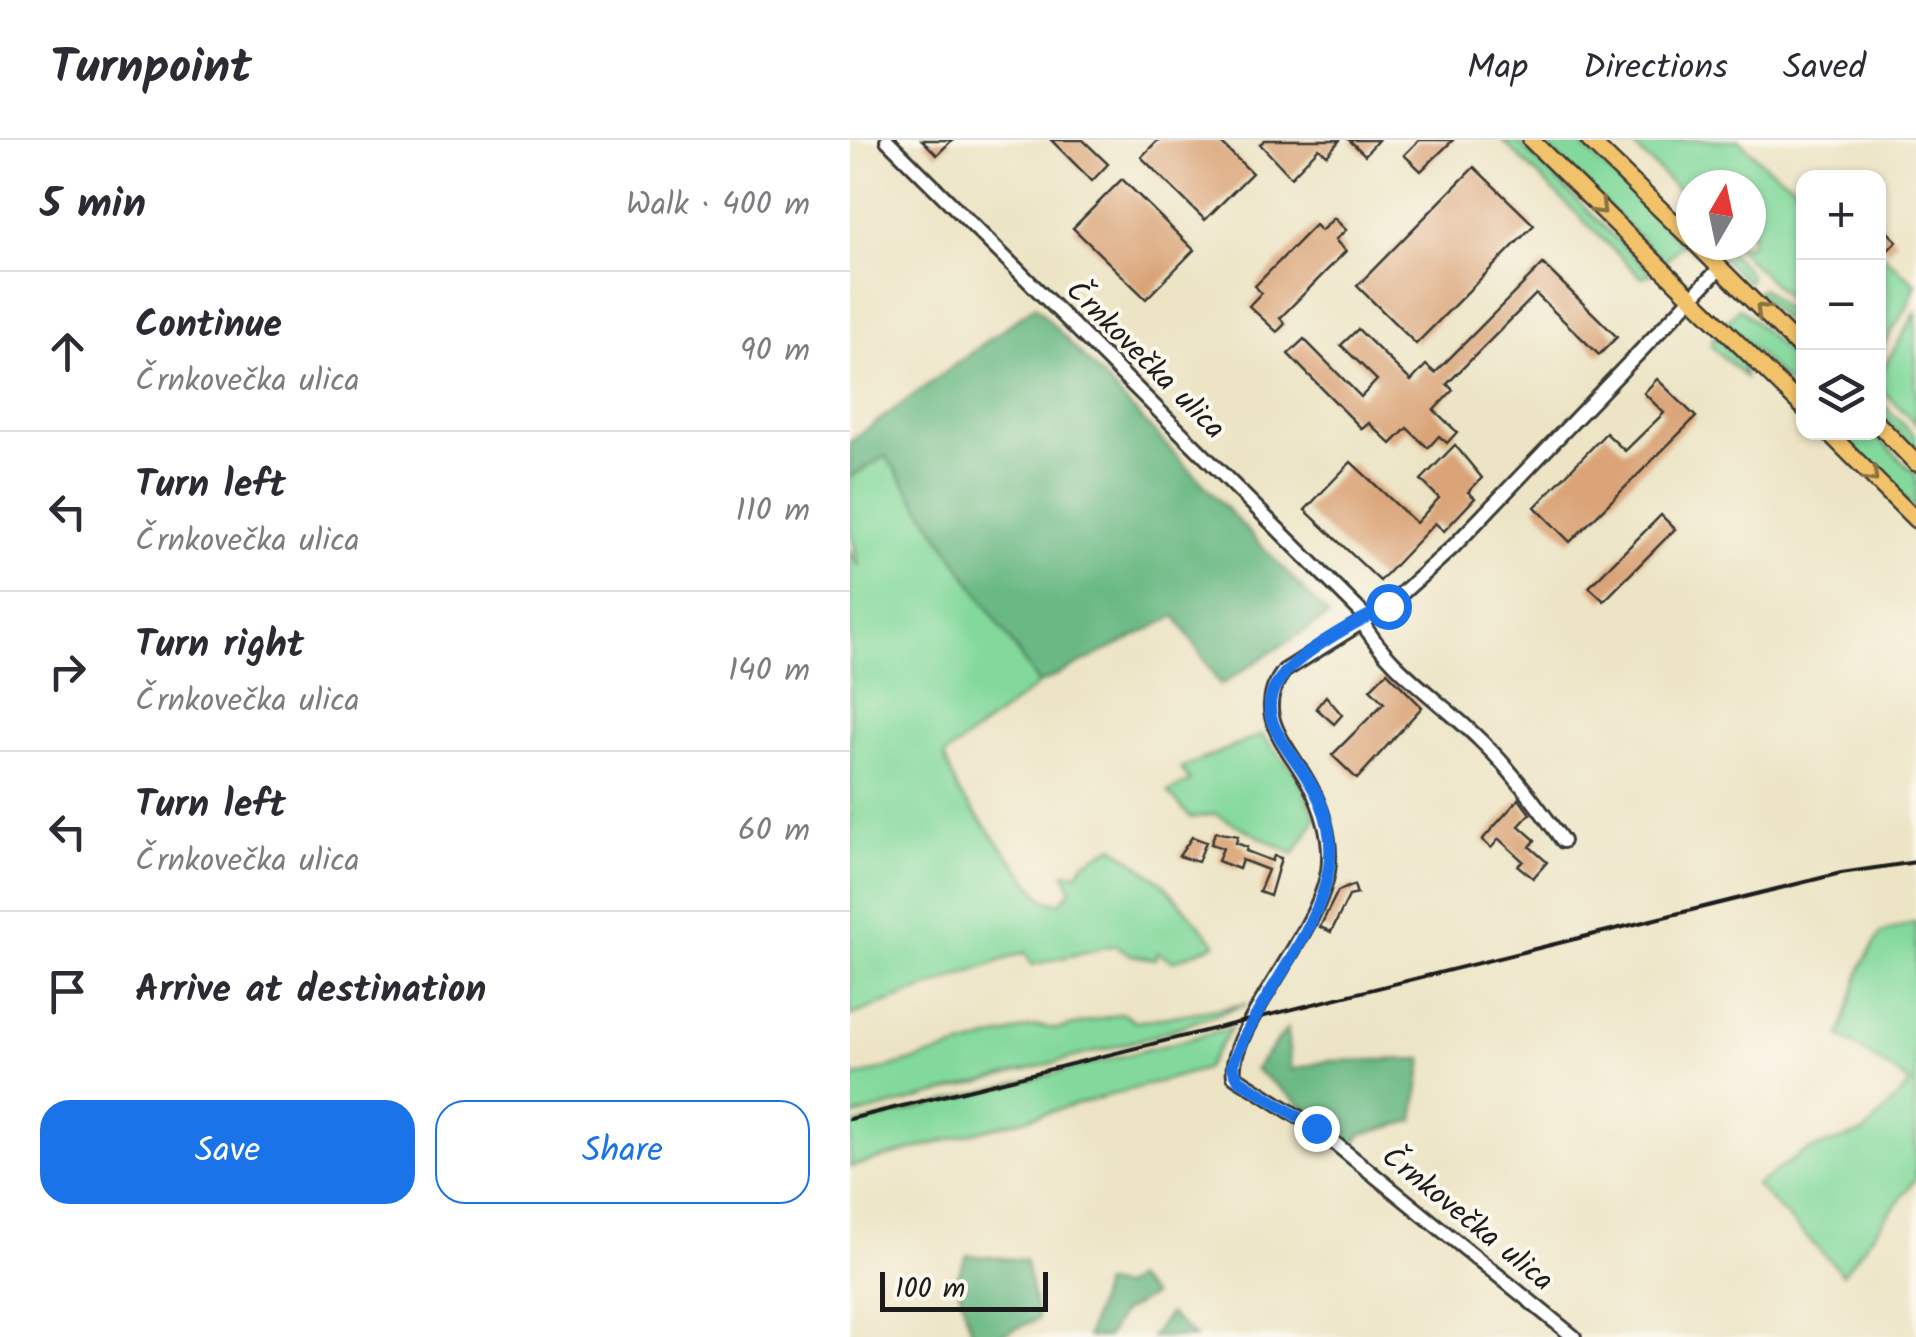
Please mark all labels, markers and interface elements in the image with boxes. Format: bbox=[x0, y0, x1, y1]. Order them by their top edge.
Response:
text: Turnpoint bbox=[50, 31, 252, 107]
text: Map bbox=[1467, 41, 1528, 97]
text: Directions bbox=[1583, 41, 1728, 97]
text: Saved bbox=[1783, 41, 1866, 97]
north arrow bbox=[1676, 170, 1766, 260]
map controls bbox=[1796, 170, 1886, 440]
button: + bbox=[1796, 170, 1886, 260]
text: 5 min bbox=[40, 172, 146, 239]
text: Walk · 400 m bbox=[626, 180, 810, 231]
one-way arrow bbox=[1589, 197, 1607, 215]
button: − bbox=[1796, 260, 1886, 350]
street label: Črnkovečka ulica bbox=[1053, 269, 1236, 452]
text: Continue bbox=[135, 296, 282, 356]
one-way arrow bbox=[1755, 303, 1773, 321]
icon: ahead bbox=[40, 324, 95, 379]
text: 90 m bbox=[740, 326, 810, 377]
button: layers bbox=[1796, 350, 1886, 440]
text: Črnkovečka ulica bbox=[135, 356, 359, 407]
text: Turn left bbox=[135, 456, 286, 516]
one-way arrow bbox=[1861, 464, 1879, 482]
icon: left bbox=[40, 484, 95, 539]
text: 110 m bbox=[736, 486, 810, 537]
text: Črnkovečka ulica bbox=[135, 516, 359, 567]
route start bbox=[1366, 584, 1412, 630]
text: Turn right bbox=[135, 616, 304, 676]
icon: right bbox=[40, 644, 95, 699]
text: 140 m bbox=[728, 646, 810, 697]
text: Črnkovečka ulica bbox=[135, 676, 359, 727]
text: Turn left bbox=[135, 776, 286, 836]
icon: left bbox=[40, 804, 95, 859]
text: 60 m bbox=[738, 806, 810, 857]
text: Črnkovečka ulica bbox=[135, 836, 359, 887]
text: Arrive at destination bbox=[135, 961, 486, 1021]
icon: arrive bbox=[40, 964, 95, 1019]
button: Save bbox=[40, 1100, 415, 1204]
button: Share bbox=[435, 1100, 810, 1204]
route end bbox=[1294, 1106, 1340, 1152]
street label: Črnkovečka ulica bbox=[1370, 1135, 1564, 1304]
scale bar bbox=[880, 1267, 1048, 1312]
text: 100 m bbox=[895, 1267, 965, 1312]

